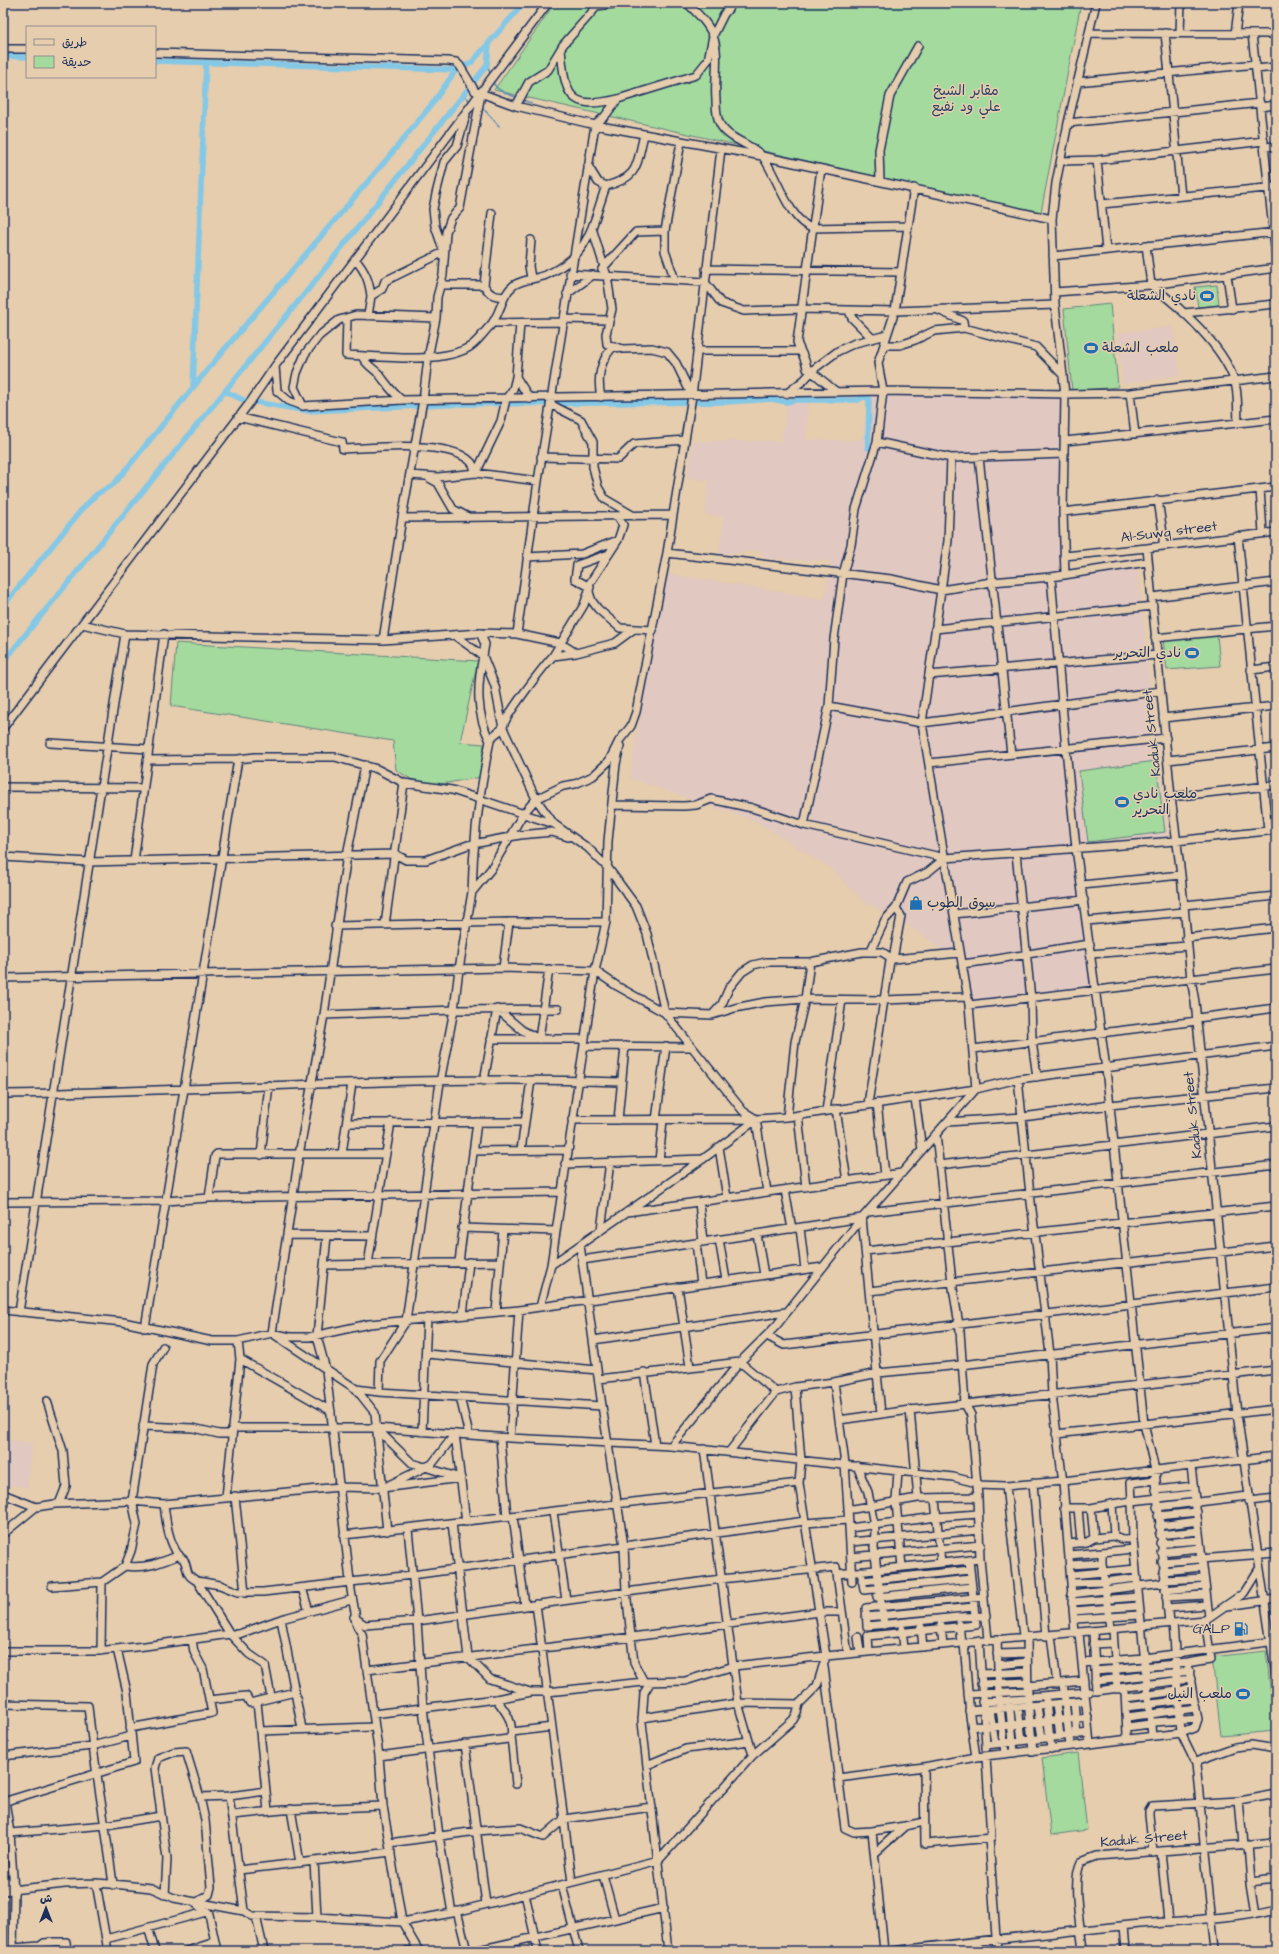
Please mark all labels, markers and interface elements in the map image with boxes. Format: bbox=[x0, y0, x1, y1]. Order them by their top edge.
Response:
legend bbox=[26, 26, 156, 78]
text: طريق bbox=[62, 34, 87, 51]
text: حديقة bbox=[62, 54, 91, 71]
park label: مقابر الشيخ علي ود نفيع bbox=[932, 81, 1000, 119]
place label: نادي الشعلة bbox=[1127, 286, 1196, 306]
sports icon: نادي الشعلة bbox=[1199, 288, 1215, 304]
place label: ملعب الشعلة bbox=[1102, 338, 1179, 358]
sports icon: ملعب الشعلة bbox=[1083, 340, 1099, 356]
street label: Al-Suwq street bbox=[1120, 516, 1219, 548]
place label: نادي التحرير bbox=[1113, 643, 1181, 663]
sports icon: نادي التحرير bbox=[1184, 645, 1200, 661]
street label: Kaduk Street bbox=[1137, 688, 1167, 777]
place label: ملعب نادي التحرير bbox=[1132, 784, 1197, 820]
sports icon: ملعب نادي التحرير bbox=[1114, 794, 1130, 810]
place label: سوق الطوب bbox=[927, 893, 996, 913]
shop icon: سوق الطوب bbox=[908, 895, 924, 911]
street label: Kaduk Street bbox=[1178, 1070, 1208, 1159]
place label: GALP bbox=[1193, 1619, 1230, 1639]
fuel station icon: GALP bbox=[1233, 1621, 1249, 1637]
place label: ملعب النيل bbox=[1168, 1684, 1232, 1704]
sports icon: ملعب النيل bbox=[1235, 1686, 1251, 1702]
street label: Kaduk Street bbox=[1100, 1825, 1189, 1853]
north arrow bbox=[26, 1888, 66, 1928]
text: ش bbox=[40, 1891, 52, 1906]

